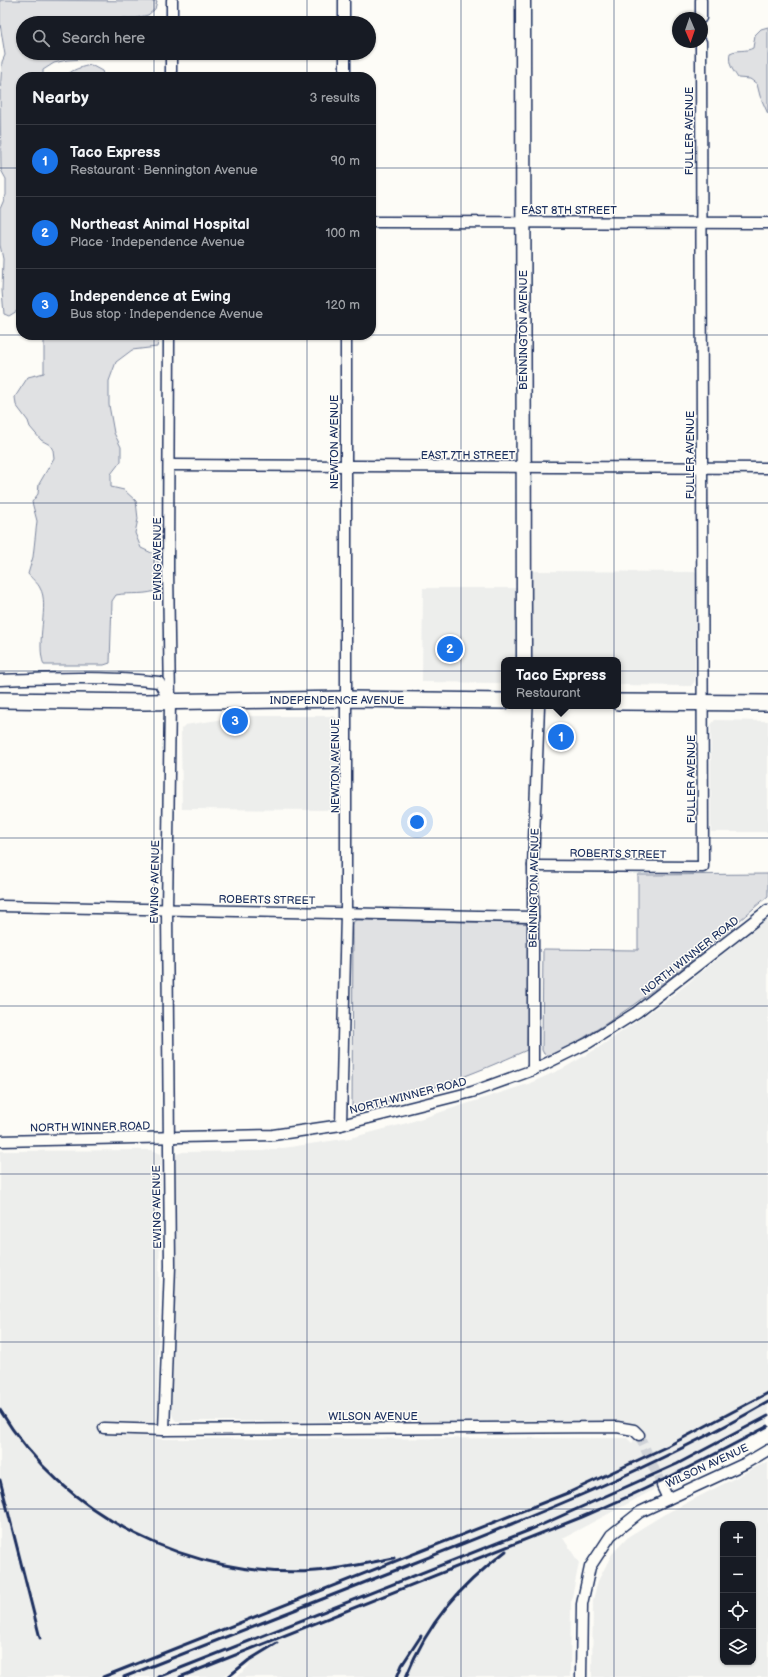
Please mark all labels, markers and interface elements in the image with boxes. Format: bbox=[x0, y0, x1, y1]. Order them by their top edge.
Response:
north arrow bbox=[672, 12, 708, 48]
search box bbox=[16, 16, 376, 60]
icon: search bbox=[30, 27, 52, 49]
text: Search here bbox=[62, 29, 145, 48]
street label: FULLER AVENUE bbox=[683, 87, 696, 175]
text: Nearby bbox=[32, 88, 89, 108]
text: 3 results bbox=[309, 90, 360, 106]
text: Taco Express bbox=[70, 143, 160, 162]
text: 1 bbox=[42, 153, 48, 169]
text: 90 m bbox=[331, 153, 360, 169]
text: Restaurant · Bennington Avenue bbox=[70, 162, 258, 178]
street label: EAST 8TH STREET bbox=[521, 204, 617, 217]
text: Northeast Animal Hospital bbox=[70, 215, 250, 234]
text: 2 bbox=[41, 225, 49, 241]
text: 100 m bbox=[325, 225, 360, 241]
text: Place · Independence Avenue bbox=[70, 234, 245, 250]
street label: BENNINGTON AVENUE bbox=[517, 270, 530, 390]
text: Independence at Ewing bbox=[70, 287, 231, 306]
text: 3 bbox=[41, 297, 49, 313]
text: 120 m bbox=[325, 297, 360, 313]
text: Bus stop · Independence Avenue bbox=[70, 306, 263, 322]
street label: NEWTON AVENUE bbox=[328, 395, 341, 489]
street label: FULLER AVENUE bbox=[684, 411, 697, 499]
street label: EAST 7TH STREET bbox=[421, 449, 516, 462]
street label: EWING AVENUE bbox=[151, 517, 164, 601]
pin: 2 bbox=[437, 634, 463, 664]
popup bbox=[501, 657, 621, 709]
text: Taco Express bbox=[516, 666, 606, 685]
text: Restaurant bbox=[516, 685, 581, 701]
street label: INDEPENDENCE AVENUE bbox=[270, 694, 404, 707]
pin: 3 bbox=[222, 706, 248, 736]
street label: NEWTON AVENUE bbox=[329, 719, 342, 813]
pin: 1 bbox=[548, 722, 574, 752]
street label: FULLER AVENUE bbox=[685, 735, 698, 823]
your location bbox=[407, 812, 427, 832]
street label: BENNINGTON AVENUE bbox=[526, 828, 542, 948]
street label: EWING AVENUE bbox=[148, 840, 162, 924]
street label: ROBERTS STREET bbox=[569, 847, 667, 861]
street label: ROBERTS STREET bbox=[218, 893, 316, 907]
street label: NORTH WINNER ROAD bbox=[639, 914, 741, 998]
street label: NORTH WINNER ROAD bbox=[348, 1075, 468, 1117]
street label: NORTH WINNER ROAD bbox=[30, 1119, 150, 1135]
street label: EWING AVENUE bbox=[150, 1165, 164, 1249]
street label: WILSON AVENUE bbox=[328, 1410, 418, 1423]
street label: WILSON AVENUE bbox=[664, 1441, 750, 1491]
map controls bbox=[720, 1521, 756, 1665]
button: + bbox=[720, 1521, 756, 1557]
button: − bbox=[720, 1557, 756, 1593]
button: locate bbox=[720, 1593, 756, 1629]
button: layers bbox=[720, 1629, 756, 1665]

